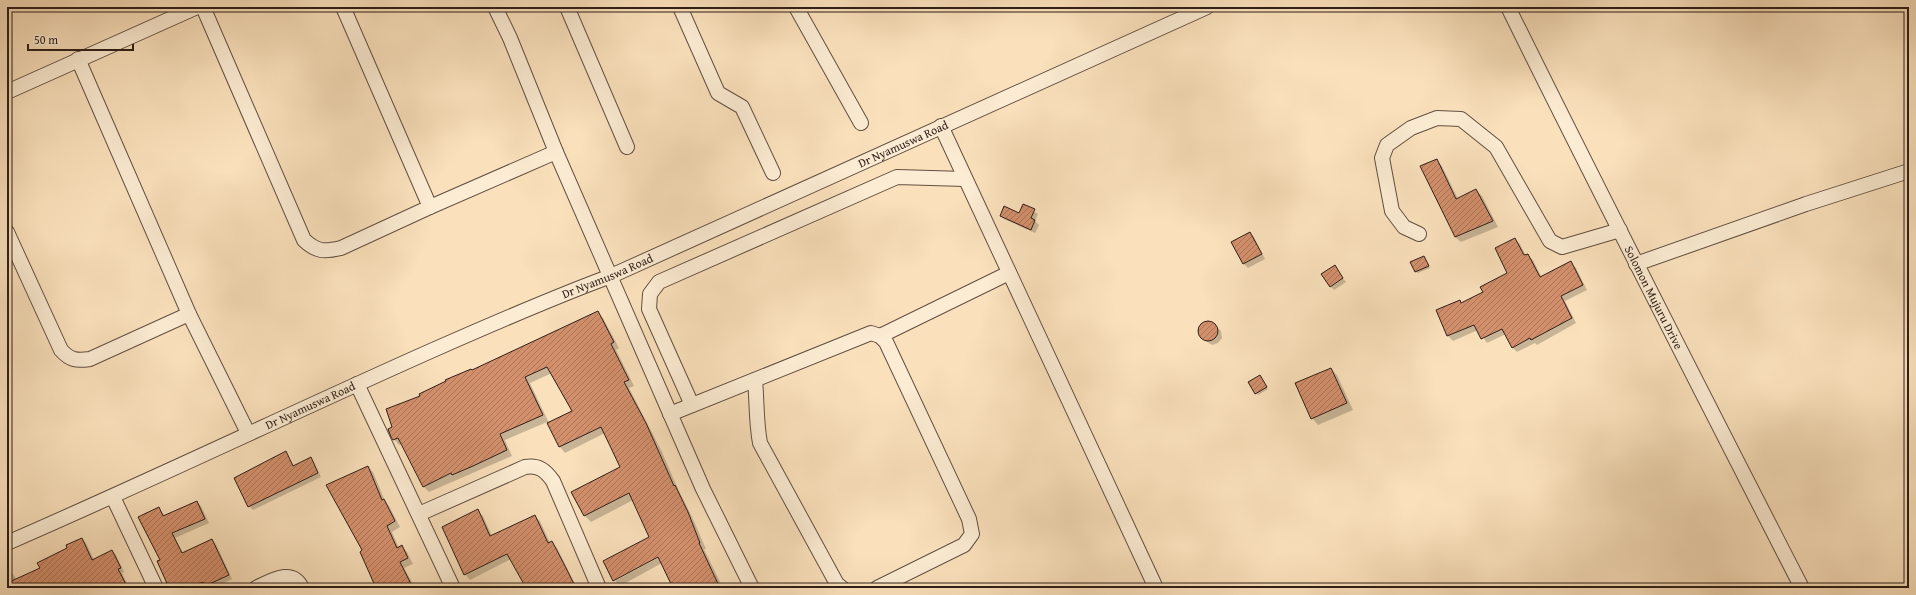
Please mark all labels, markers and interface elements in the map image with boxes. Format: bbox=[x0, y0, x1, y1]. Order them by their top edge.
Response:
scale bar bbox=[28, 26, 133, 52]
text: 50 m bbox=[34, 31, 58, 48]
street label: Dr Nyamuswa Road bbox=[855, 116, 951, 171]
street label: Solomon Mujuru Drive bbox=[1621, 243, 1688, 352]
street label: Dr Nyamuswa Road bbox=[559, 249, 656, 302]
street label: Dr Nyamuswa Road bbox=[262, 377, 358, 433]

